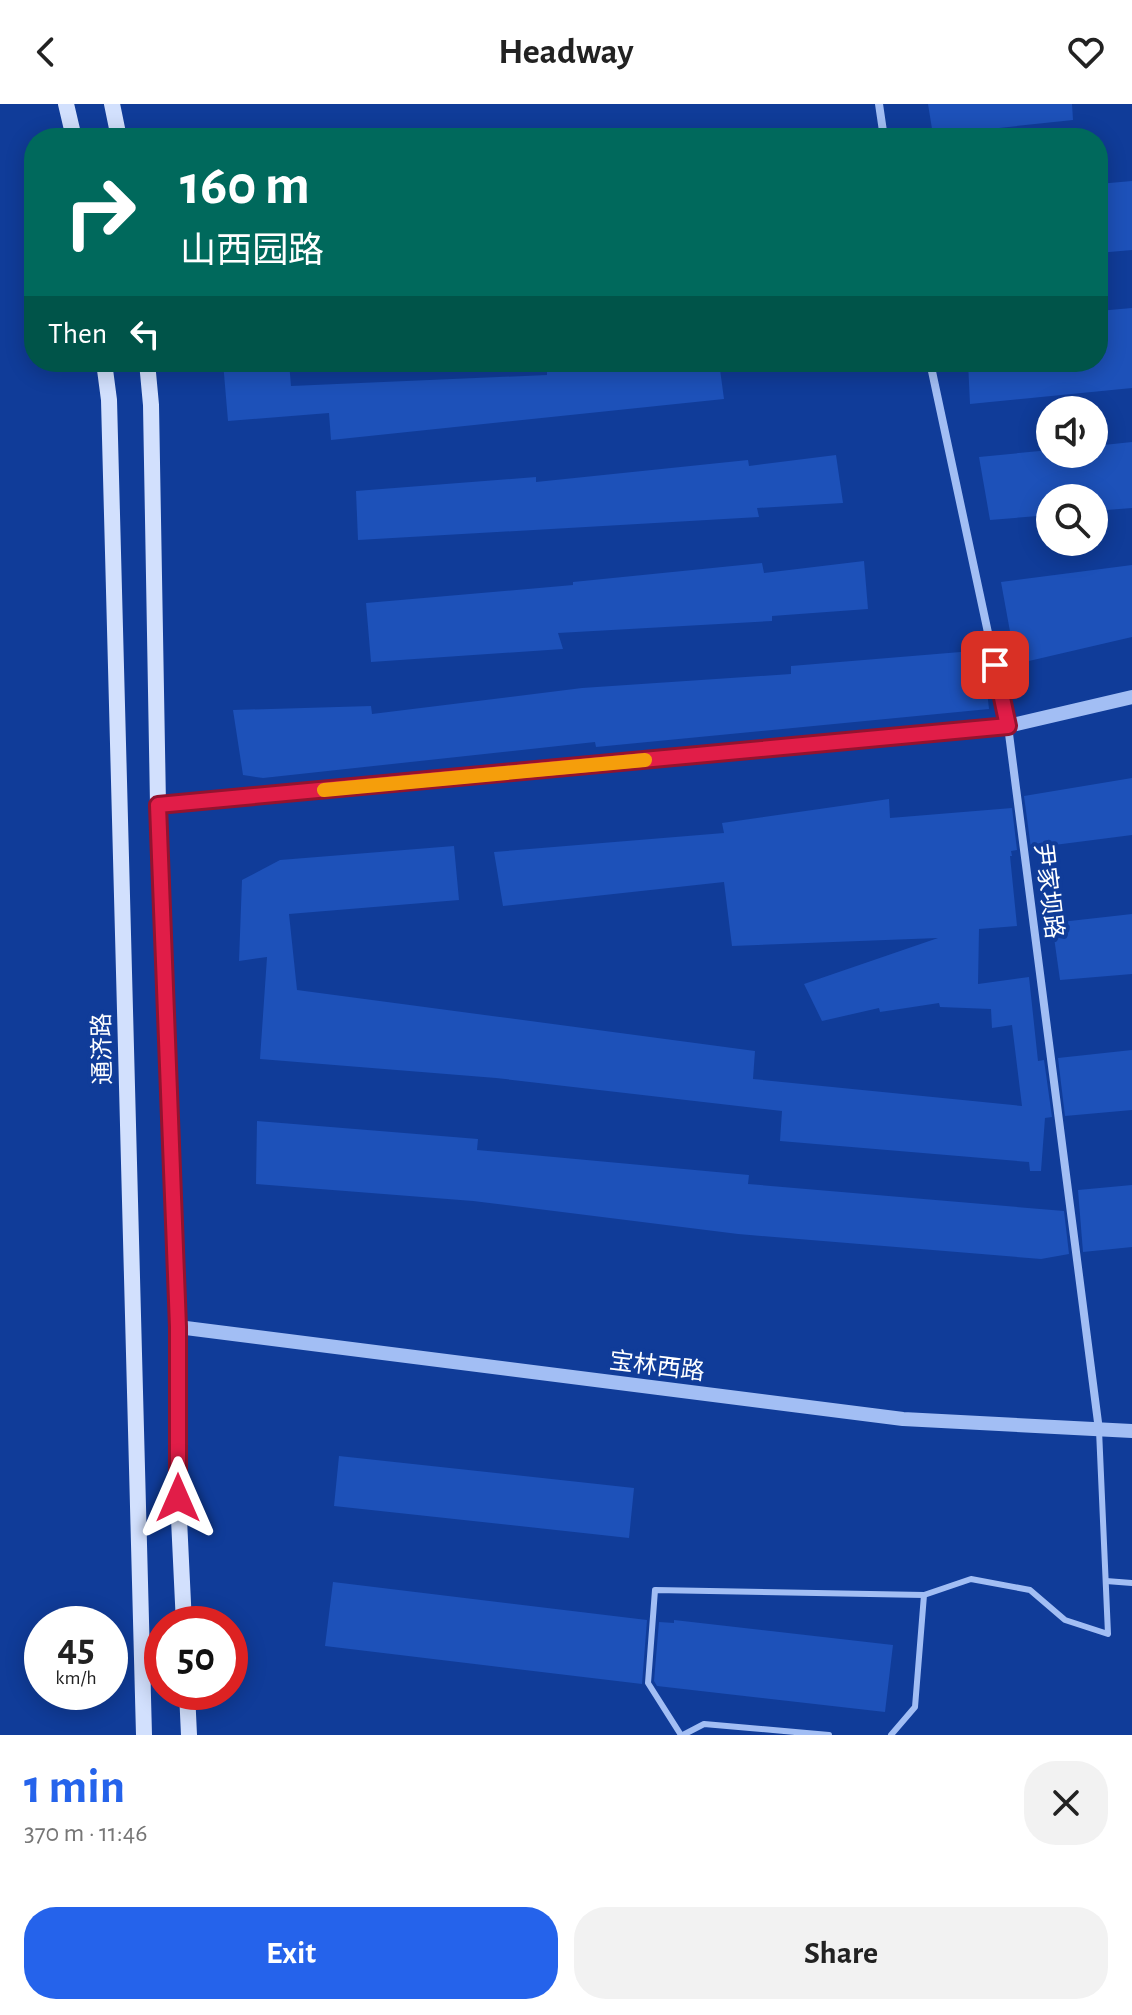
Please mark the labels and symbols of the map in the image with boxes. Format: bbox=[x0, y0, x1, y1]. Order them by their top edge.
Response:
pin bbox=[961, 631, 1029, 699]
street label: 尹家坝路 bbox=[1030, 842, 1068, 940]
street label: 通济路 bbox=[88, 1013, 116, 1085]
street label: 宝林西路 bbox=[608, 1347, 706, 1385]
position arrow bbox=[136, 1456, 220, 1540]
speed limit sign: 50 bbox=[144, 1606, 248, 1710]

